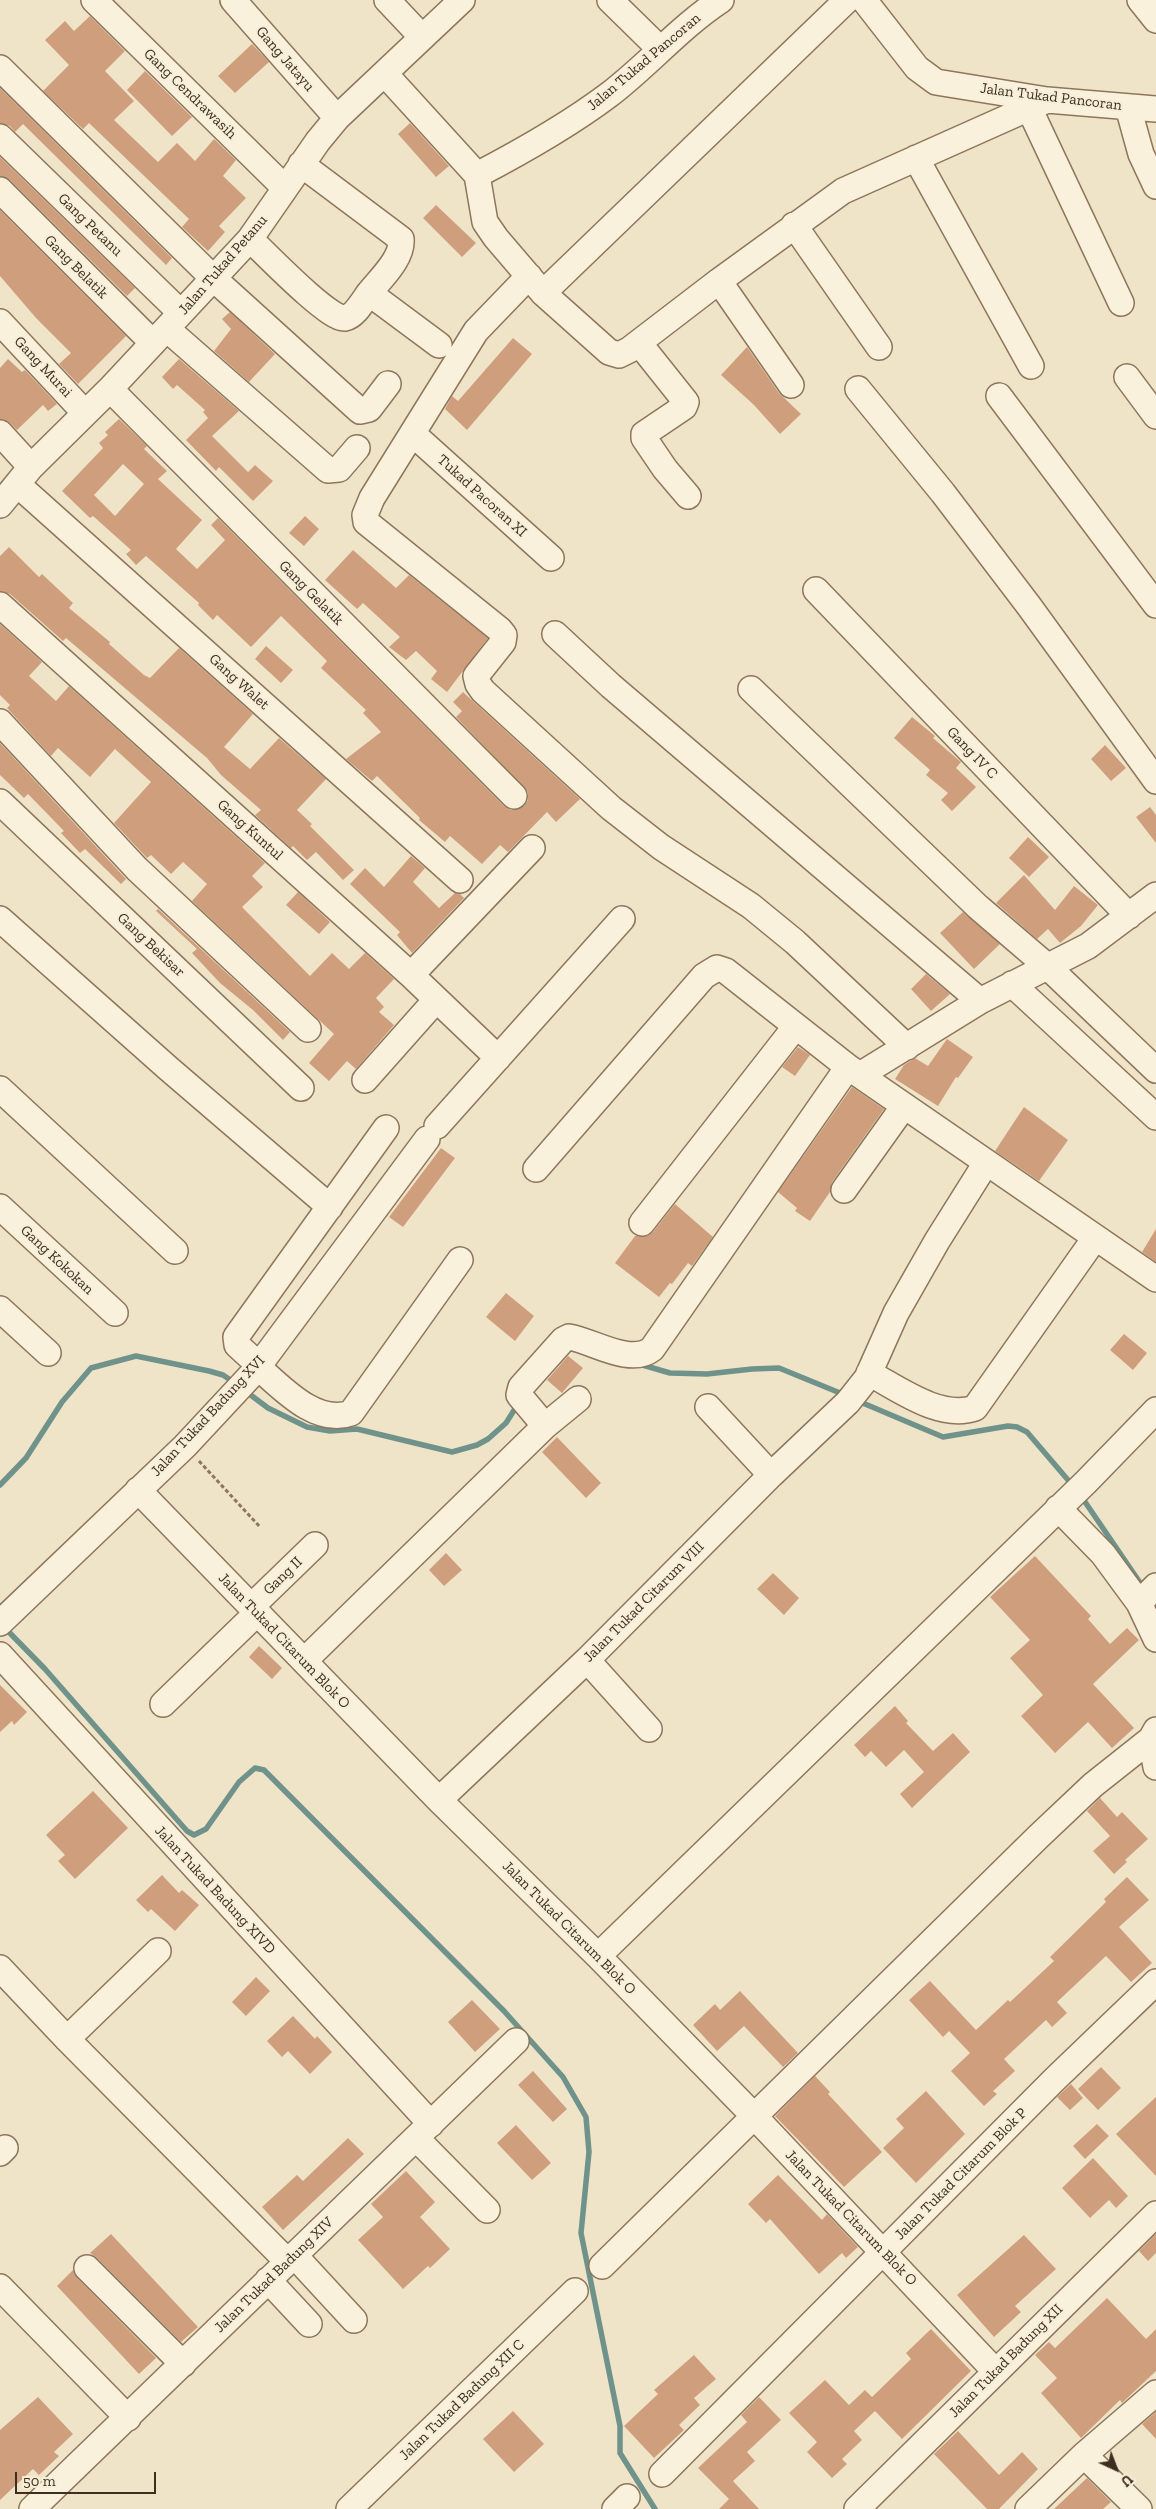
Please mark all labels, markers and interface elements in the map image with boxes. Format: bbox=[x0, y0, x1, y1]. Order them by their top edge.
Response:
street label: Jalan Tukad Pancoran bbox=[584, 9, 704, 115]
street label: Gang Jatayu bbox=[252, 23, 318, 95]
street label: Gang Cendrawasih bbox=[140, 45, 240, 143]
street label: Jalan Tukad Pancoran bbox=[979, 79, 1123, 115]
street label: Gang Petanu bbox=[54, 190, 126, 260]
street label: Jalan Tukad Petanu bbox=[175, 211, 271, 319]
street label: Gang Belatik bbox=[40, 231, 112, 303]
street label: Gang Murai bbox=[10, 333, 76, 401]
street label: Tukad Pacoran XI bbox=[433, 451, 531, 541]
street label: Gang Gelatik bbox=[275, 557, 347, 629]
street label: Gang Walet bbox=[205, 650, 273, 714]
street label: Gang IV C bbox=[943, 723, 1001, 783]
street label: Gang Kuntul bbox=[213, 796, 287, 864]
street label: Gang Bekisar bbox=[113, 909, 189, 981]
street label: Gang Kokokan bbox=[17, 1221, 97, 1299]
street label: Jalan Tukad Badung XVI bbox=[147, 1352, 269, 1480]
street label: Jalan Tukad Citarum VIII bbox=[580, 1538, 708, 1666]
street label: Gang II bbox=[260, 1553, 306, 1599]
street label: Jalan Tukad Citarum Blok O bbox=[214, 1569, 354, 1713]
street label: Jalan Tukad Badung XIVD bbox=[151, 1822, 279, 1958]
street label: Jalan Tukad Citarum Blok O bbox=[498, 1857, 640, 1999]
street label: Jalan Tukad Citarum Blok P bbox=[891, 2104, 1031, 2244]
street label: Jalan Tukad Citarum Blok O bbox=[781, 2146, 921, 2290]
street label: Jalan Tukad Badung XIV bbox=[211, 2213, 337, 2337]
street label: Jalan Tukad Badung XII bbox=[945, 2300, 1067, 2422]
street label: Jalan Tukad Badung XII C bbox=[396, 2336, 528, 2464]
north arrow bbox=[1091, 2444, 1141, 2494]
scale bar bbox=[18, 2462, 159, 2494]
text: U bbox=[1117, 2471, 1136, 2490]
text: 50 m bbox=[23, 2472, 56, 2490]

